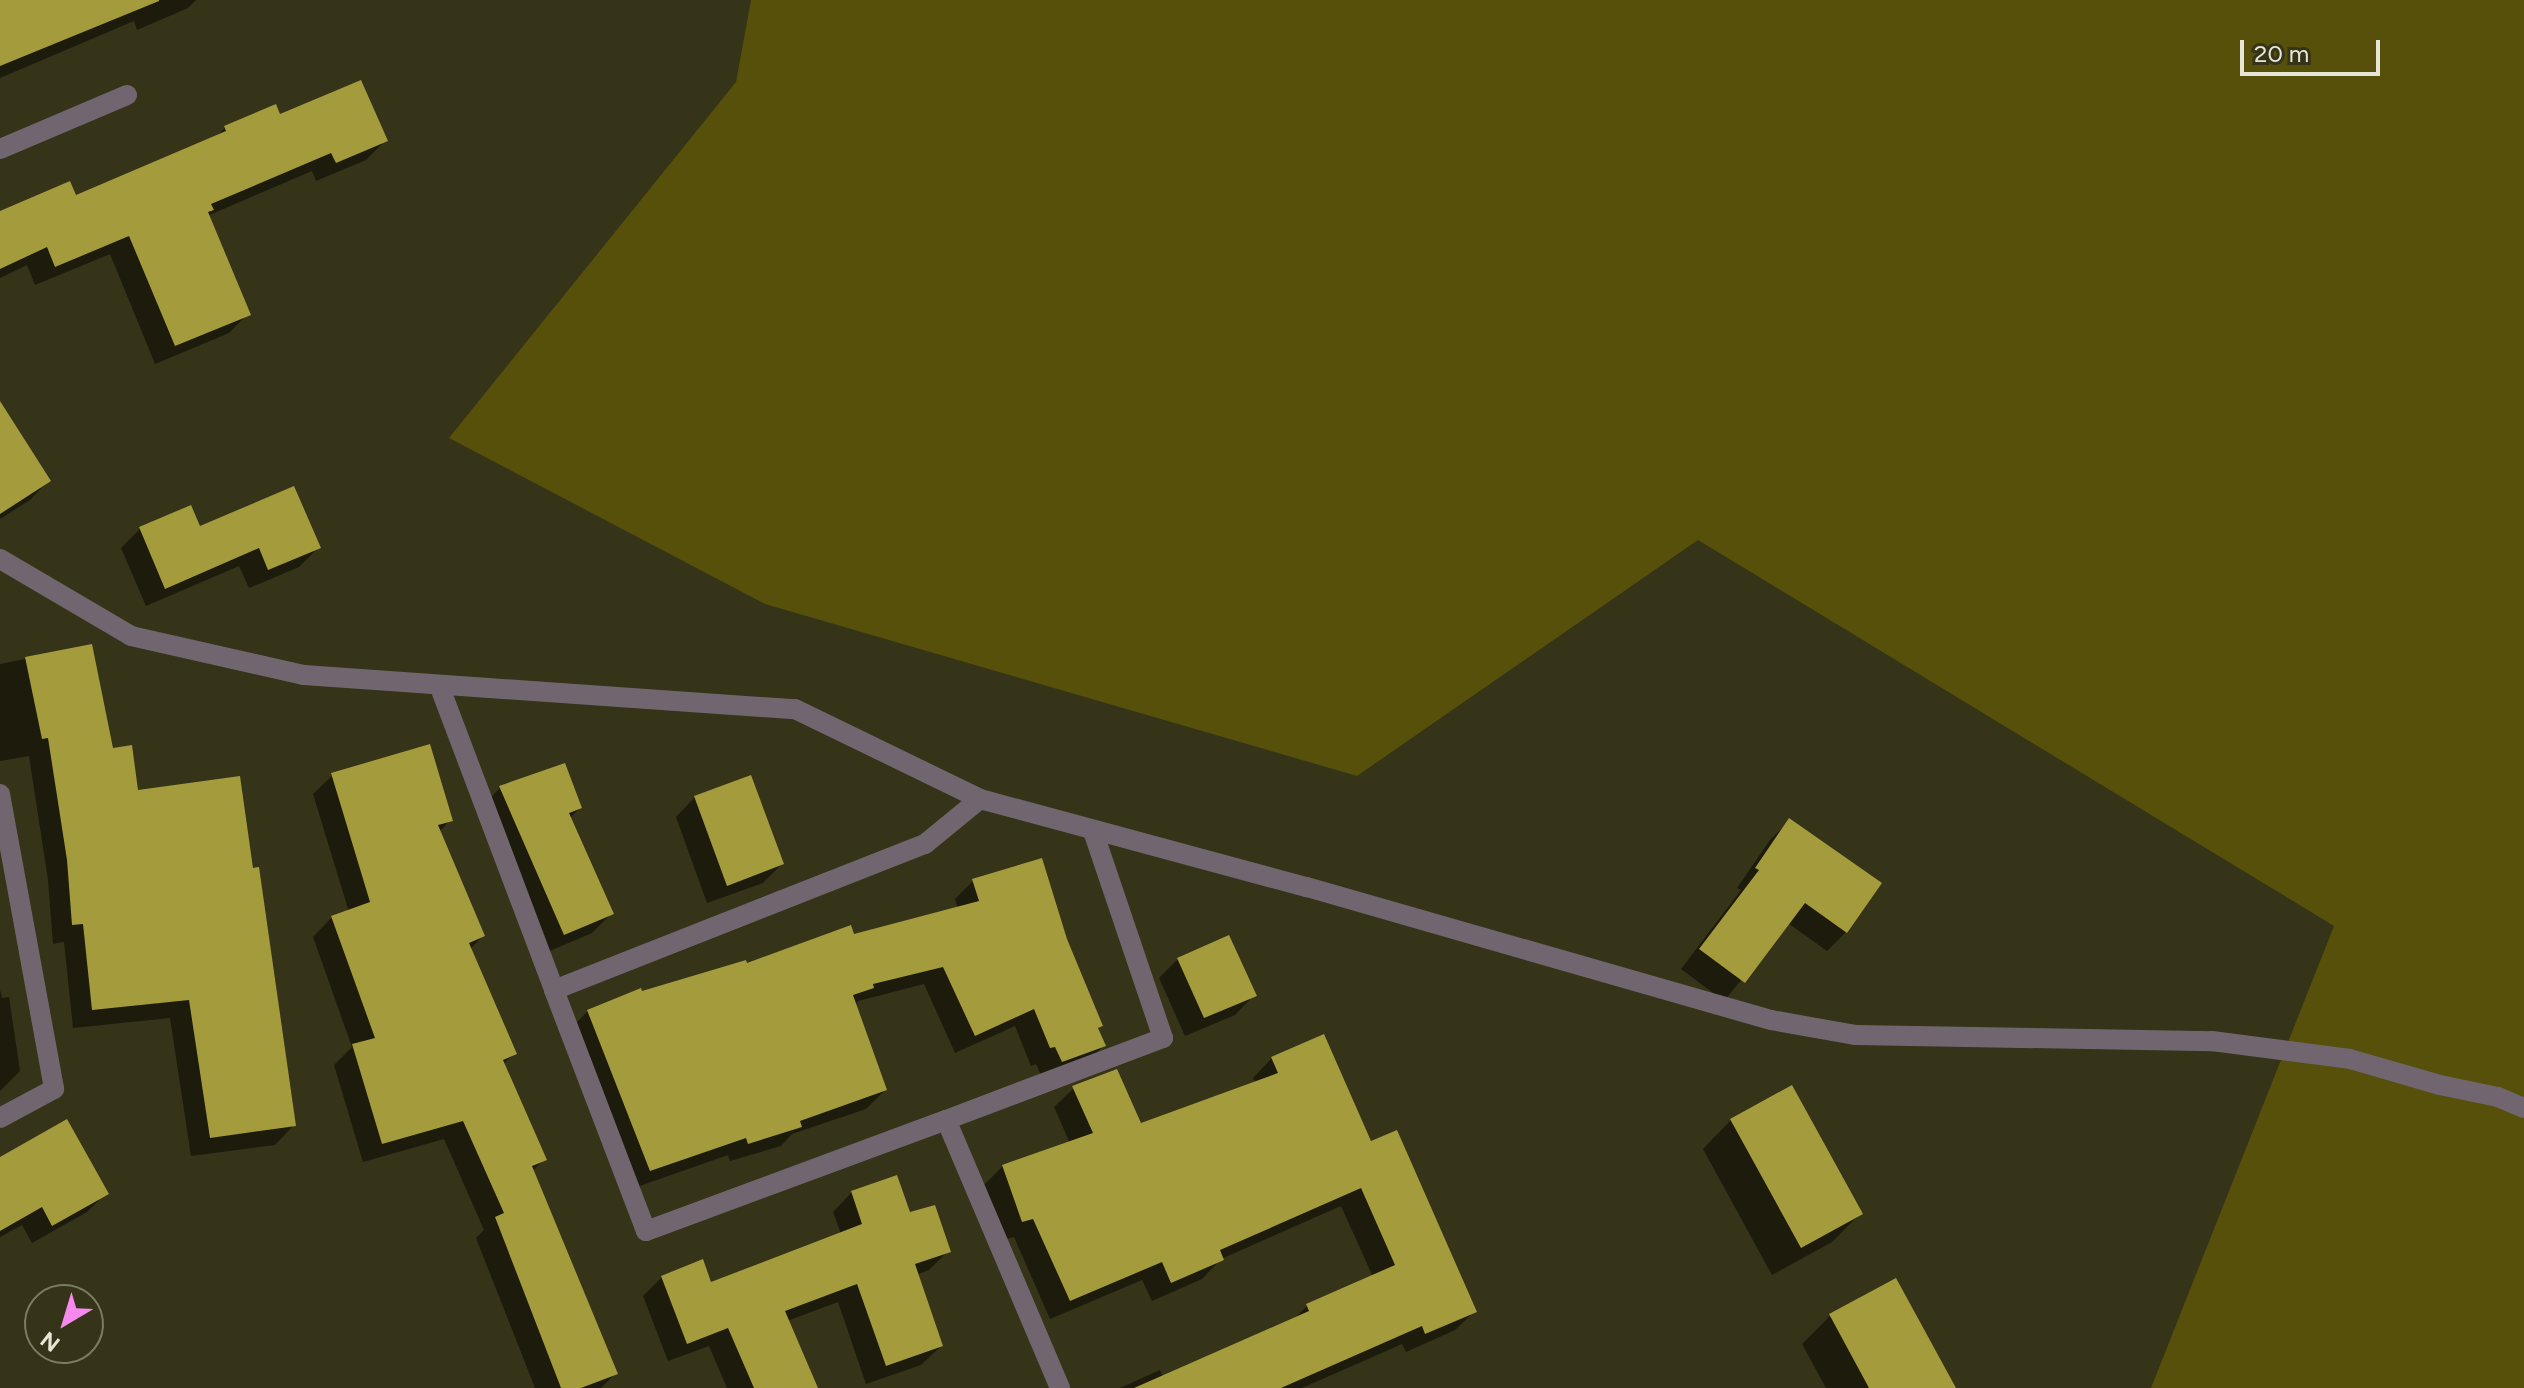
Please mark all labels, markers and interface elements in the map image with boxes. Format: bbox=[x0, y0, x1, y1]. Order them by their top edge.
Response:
scale bar bbox=[2244, 24, 2384, 74]
text: 20 m bbox=[2254, 39, 2309, 68]
north arrow bbox=[24, 1284, 104, 1364]
text: N bbox=[35, 1326, 65, 1358]

